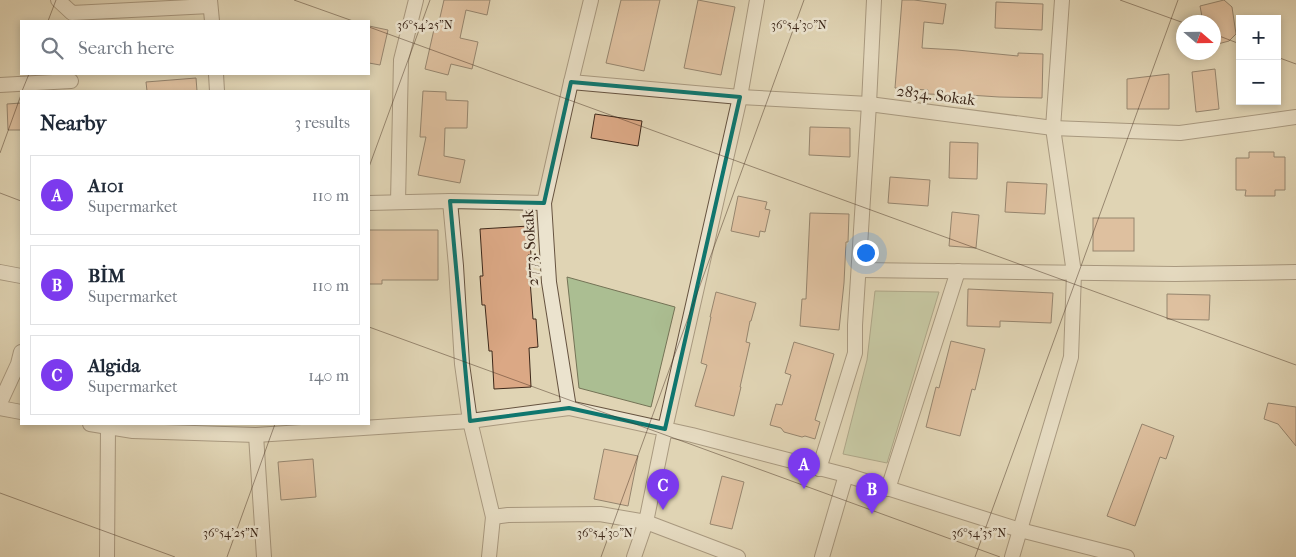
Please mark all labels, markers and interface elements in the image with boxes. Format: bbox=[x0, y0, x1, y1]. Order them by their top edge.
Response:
north arrow bbox=[1176, 15, 1221, 60]
map controls bbox=[1236, 15, 1281, 105]
button: + bbox=[1236, 15, 1281, 60]
text: 36°54'25"N bbox=[397, 18, 453, 32]
text: 36°54'30"N bbox=[771, 18, 827, 32]
search box bbox=[20, 20, 370, 75]
icon: search bbox=[38, 34, 66, 62]
text: Search here bbox=[78, 37, 174, 59]
button: − bbox=[1236, 60, 1281, 105]
street label: 2834. Sokak bbox=[895, 81, 977, 109]
text: Nearby bbox=[40, 111, 106, 135]
text: 3 results bbox=[294, 113, 350, 132]
text: A101 bbox=[88, 175, 124, 197]
text: A bbox=[52, 186, 62, 205]
text: 110 m bbox=[312, 186, 349, 205]
text: Supermarket bbox=[88, 197, 178, 216]
street label: 2773. Sokak bbox=[518, 208, 542, 287]
your location bbox=[853, 240, 879, 266]
text: BİM bbox=[88, 265, 125, 287]
text: B bbox=[52, 276, 62, 295]
text: 110 m bbox=[312, 276, 349, 295]
text: Supermarket bbox=[88, 287, 178, 306]
text: Algida bbox=[88, 355, 140, 377]
text: C bbox=[52, 366, 62, 385]
text: 140 m bbox=[308, 366, 349, 385]
text: Supermarket bbox=[88, 377, 178, 396]
pin: A bbox=[788, 448, 820, 489]
pin: C bbox=[647, 469, 679, 510]
pin: B bbox=[856, 473, 888, 514]
text: 36°54'25"N bbox=[203, 526, 259, 540]
text: 36°54'30"N bbox=[577, 526, 633, 540]
text: 36°54'35"N bbox=[952, 526, 1006, 540]

